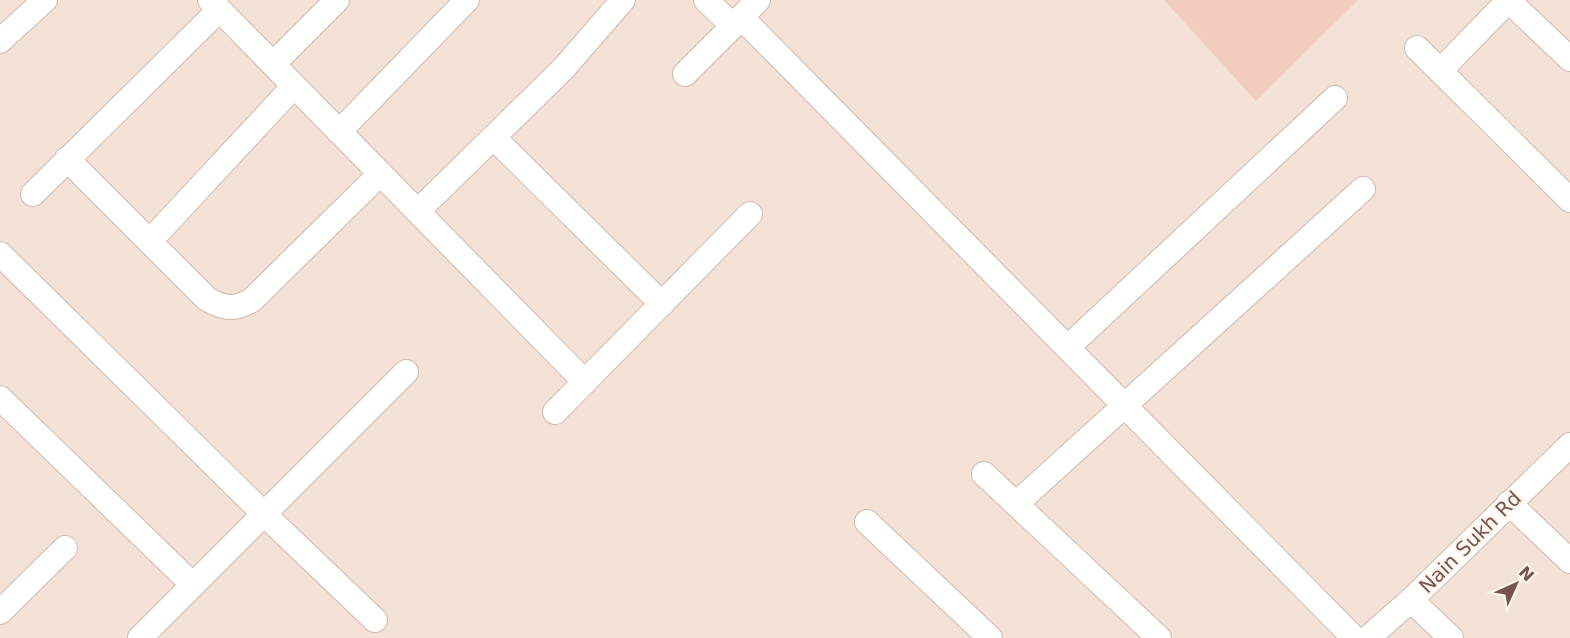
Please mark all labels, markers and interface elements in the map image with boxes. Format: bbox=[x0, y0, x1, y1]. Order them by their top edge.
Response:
street label: Nain Sukh Rd bbox=[1414, 486, 1526, 598]
north arrow bbox=[1486, 554, 1546, 614]

